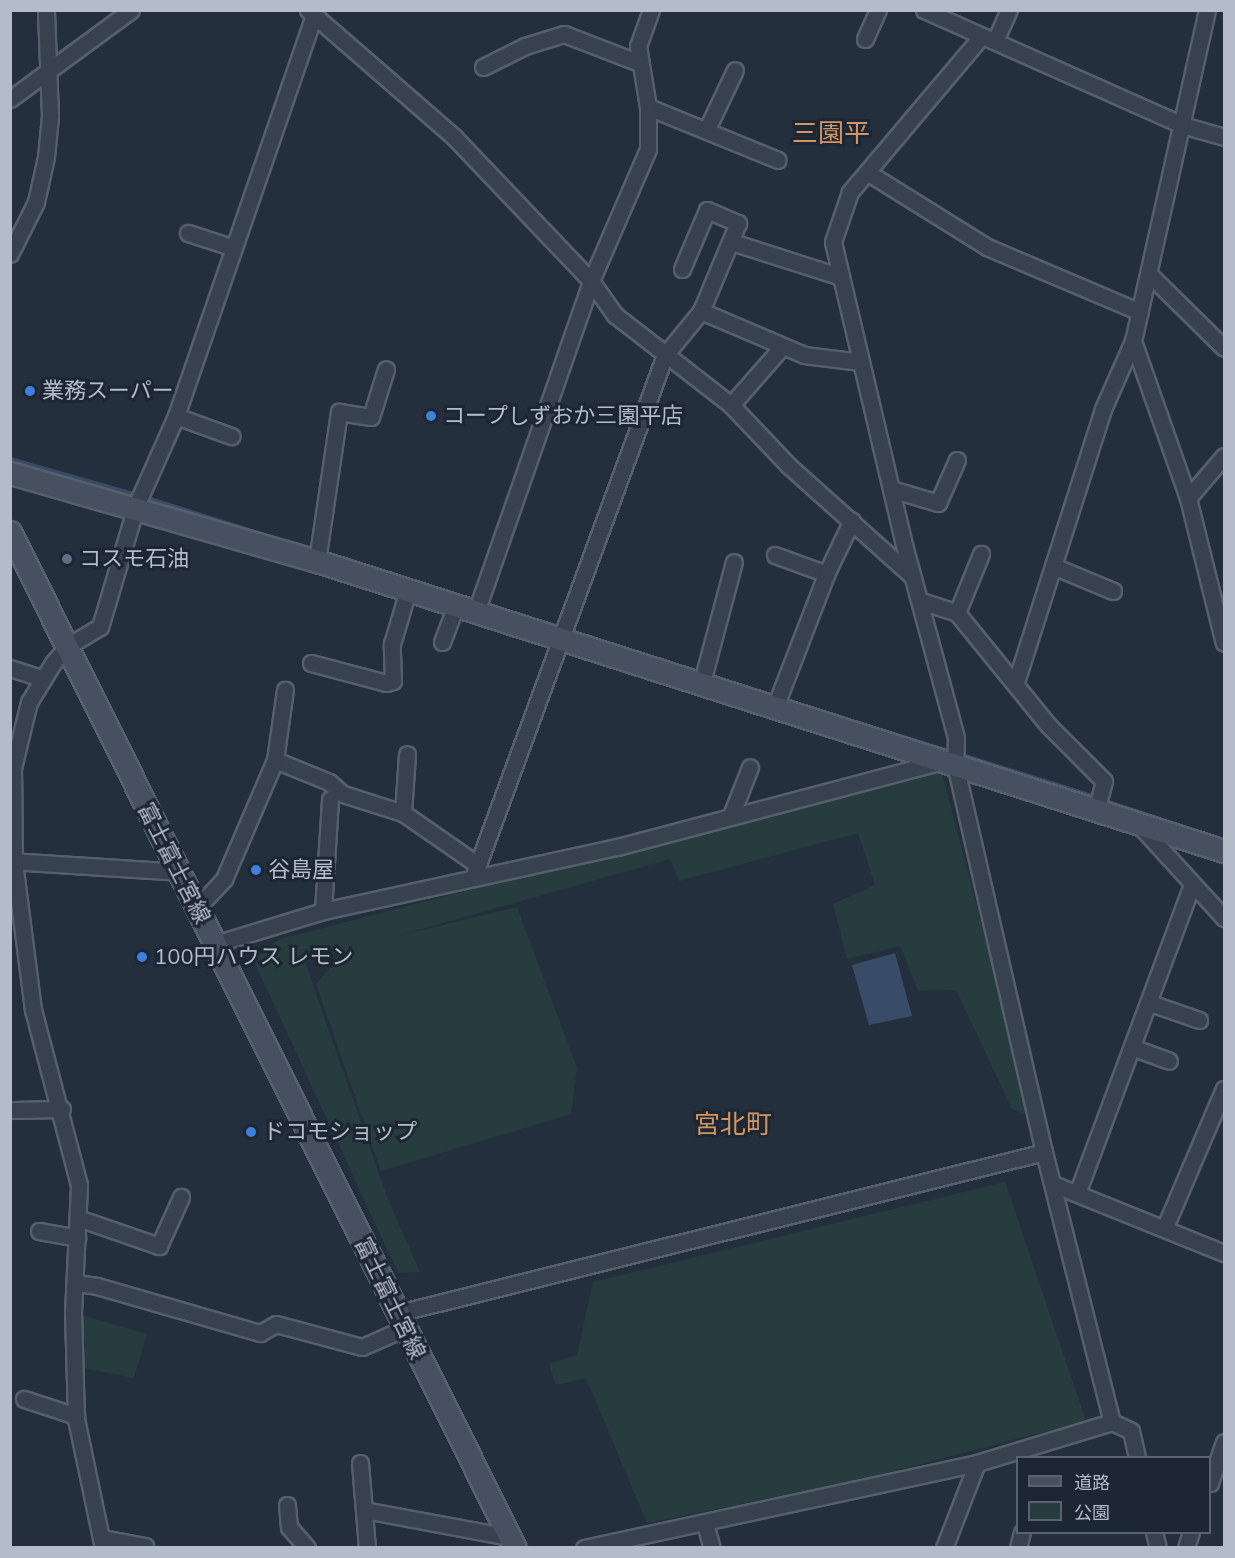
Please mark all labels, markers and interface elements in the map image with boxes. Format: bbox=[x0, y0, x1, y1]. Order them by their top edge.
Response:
district label: 三園平 bbox=[792, 117, 870, 149]
place label: 業務スーパー bbox=[42, 378, 174, 404]
marker: 業務スーパー bbox=[23, 384, 37, 398]
place label: コープしずおか三園平店 bbox=[443, 403, 685, 429]
marker: コープしずおか三園平店 bbox=[424, 409, 438, 423]
place label: コスモ石油 bbox=[79, 546, 189, 572]
marker: コスモ石油 bbox=[60, 552, 74, 566]
street label: 富士富士宮線 bbox=[132, 798, 216, 928]
place label: 谷島屋 bbox=[268, 857, 334, 883]
marker: 谷島屋 bbox=[249, 863, 263, 877]
place label: 100円ハウス レモン bbox=[154, 944, 353, 970]
marker: 100円ハウス レモン bbox=[135, 950, 149, 964]
district label: 宮北町 bbox=[694, 1108, 772, 1140]
place label: ドコモショップ bbox=[263, 1119, 417, 1145]
marker: ドコモショップ bbox=[244, 1125, 258, 1139]
street label: 富士富士宮線 bbox=[349, 1233, 431, 1363]
legend bbox=[1016, 1456, 1211, 1534]
text: 道路 bbox=[1074, 1471, 1110, 1494]
text: 公園 bbox=[1074, 1501, 1110, 1524]

